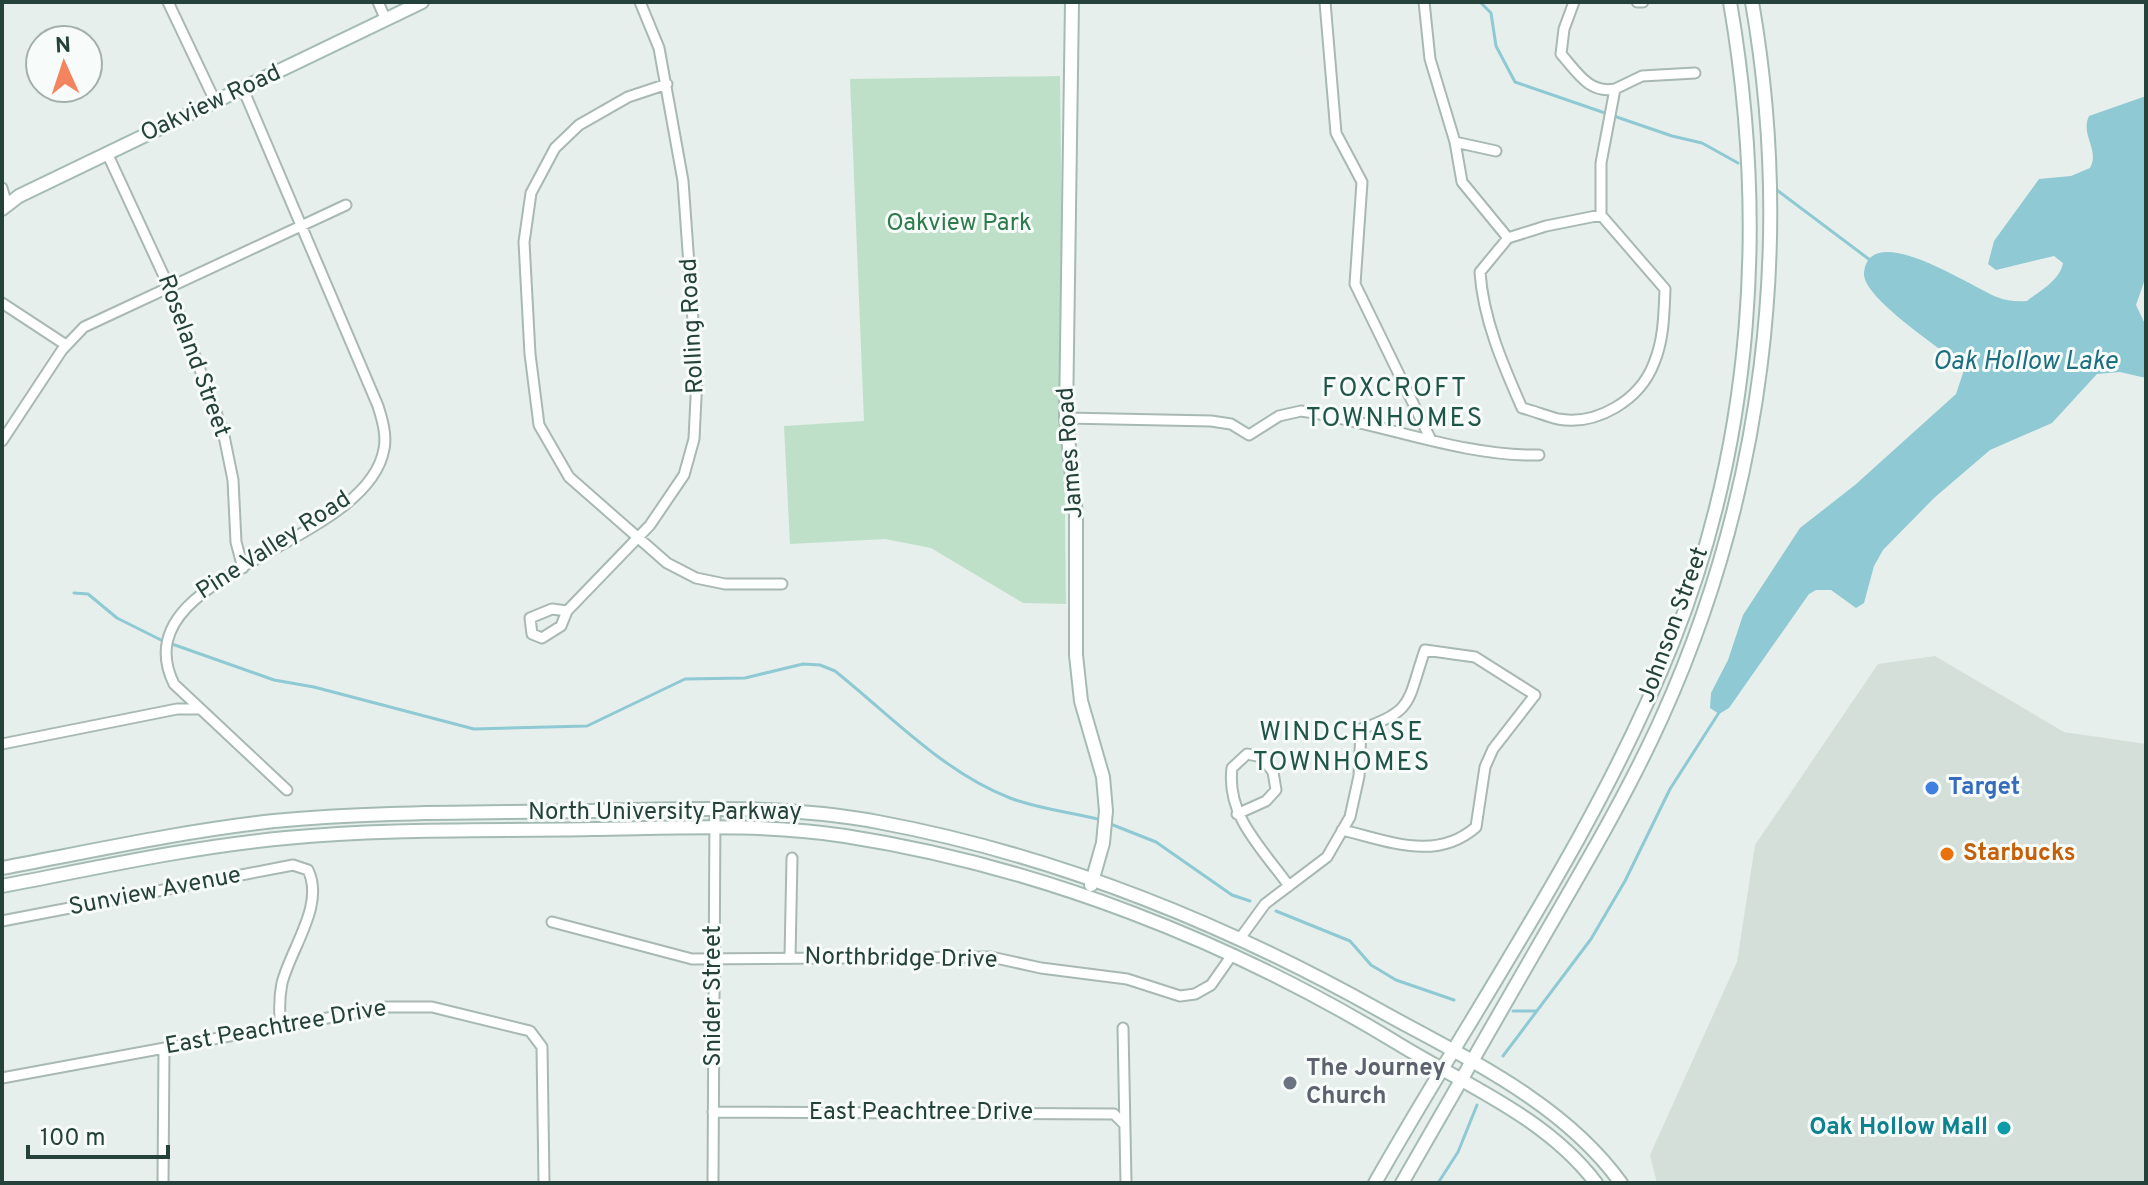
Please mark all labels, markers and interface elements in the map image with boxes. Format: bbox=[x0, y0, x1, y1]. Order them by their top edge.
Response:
north arrow bbox=[24, 24, 104, 104]
text: N bbox=[54, 33, 72, 60]
street label: Oakview Road bbox=[136, 58, 286, 150]
park label: Oakview Park bbox=[886, 209, 1032, 239]
street label: Rolling Road bbox=[674, 257, 712, 395]
street label: Roseland Street bbox=[150, 271, 236, 441]
water label: Oak Hollow Lake bbox=[1933, 346, 2118, 379]
district label: FOXCROFT TOWNHOMES bbox=[1306, 373, 1484, 436]
street label: James Road bbox=[1051, 386, 1091, 520]
street label: Pine Valley Road bbox=[191, 485, 357, 607]
street label: Johnson Street bbox=[1632, 543, 1716, 707]
district label: WINDCHASE TOWNHOMES bbox=[1253, 717, 1431, 780]
place label: Target bbox=[1948, 773, 2020, 803]
marker: Target bbox=[1923, 779, 1941, 797]
street label: North University Parkway bbox=[528, 798, 802, 828]
place label: Starbucks bbox=[1963, 839, 2076, 869]
marker: Starbucks bbox=[1938, 845, 1956, 863]
street label: Sunview Avenue bbox=[66, 861, 244, 923]
street label: Snider Street bbox=[699, 925, 729, 1067]
street label: Northbridge Drive bbox=[804, 942, 998, 976]
street label: East Peachtree Drive bbox=[163, 994, 389, 1062]
place label: The Journey Church bbox=[1306, 1054, 1446, 1112]
marker: The Journey Church bbox=[1281, 1074, 1299, 1092]
street label: East Peachtree Drive bbox=[809, 1098, 1033, 1128]
scale bar bbox=[28, 1109, 168, 1159]
place label: Oak Hollow Mall bbox=[1809, 1113, 1988, 1143]
marker: Oak Hollow Mall bbox=[1995, 1119, 2013, 1137]
text: 100 m bbox=[40, 1124, 106, 1154]

